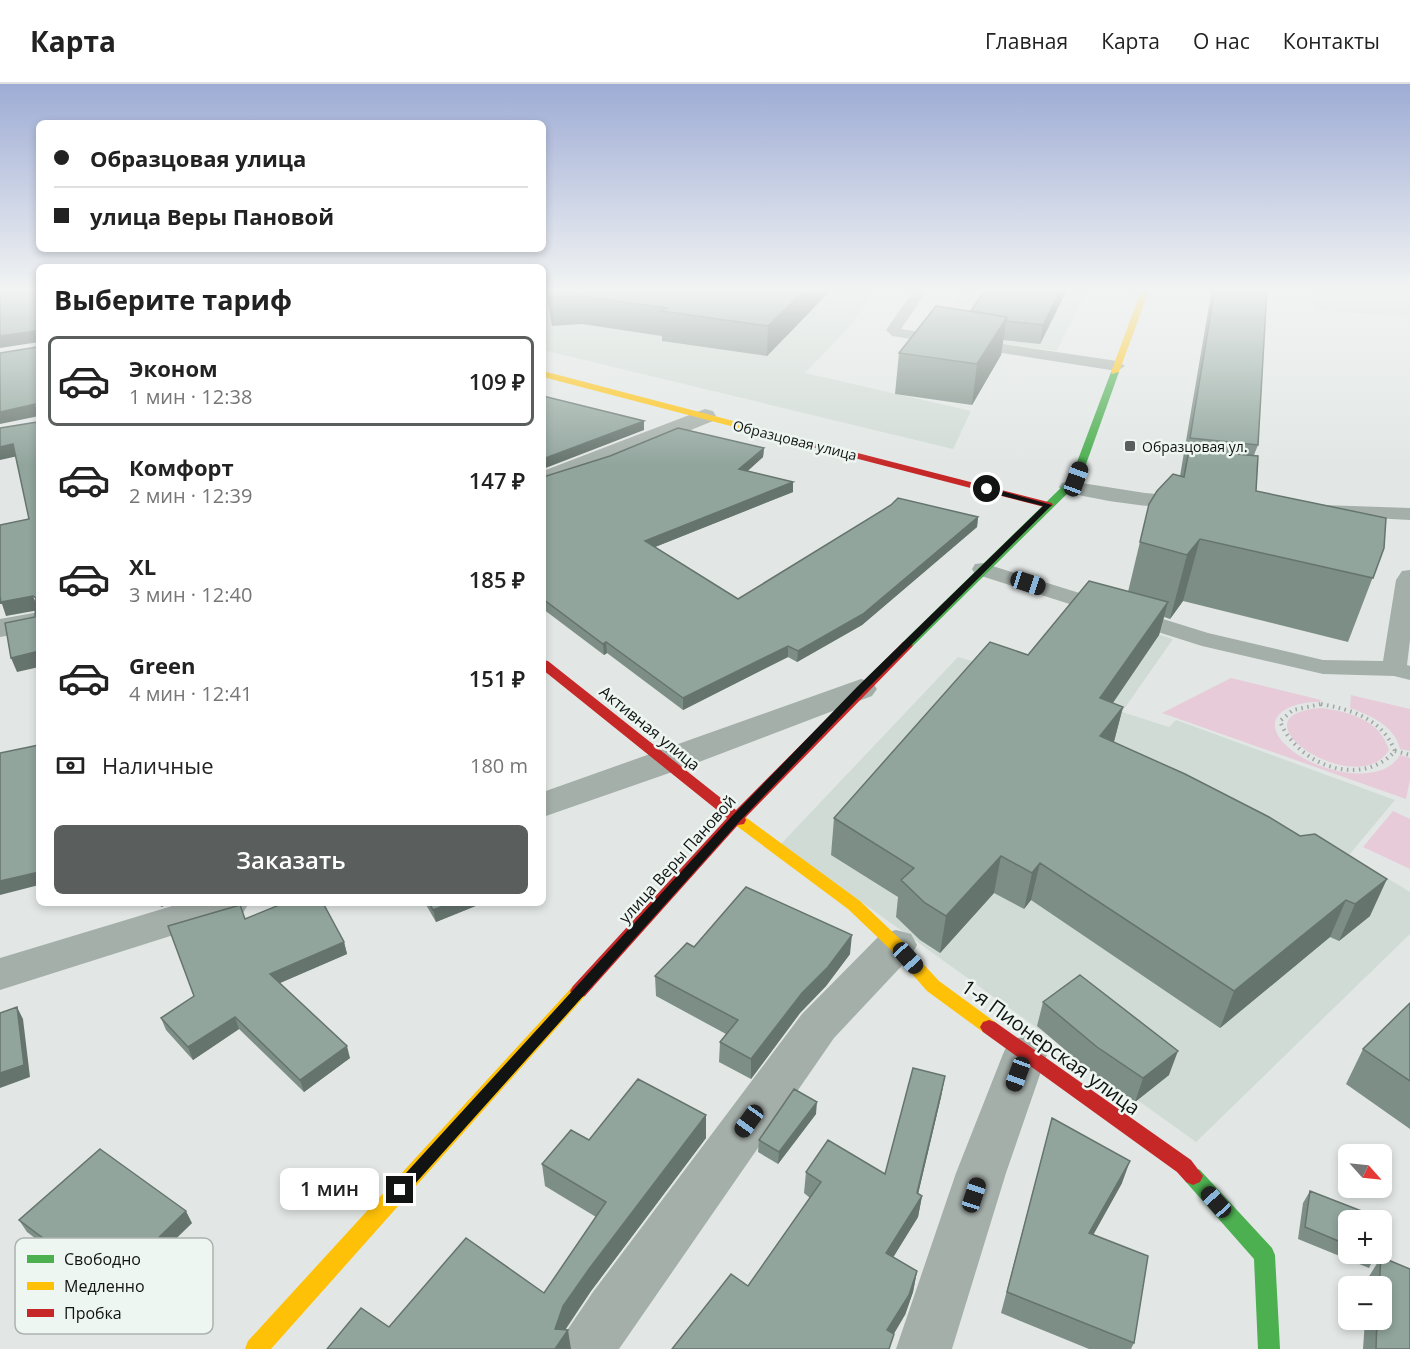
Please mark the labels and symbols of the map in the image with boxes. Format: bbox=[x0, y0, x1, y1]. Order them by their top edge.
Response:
street label: Образцовая улица bbox=[731, 415, 859, 465]
place label: Образцовая ул. bbox=[1142, 437, 1247, 456]
marker: Образцовая ул. bbox=[1123, 439, 1137, 453]
car bbox=[1061, 459, 1091, 499]
route start bbox=[973, 475, 1000, 502]
car bbox=[1008, 569, 1048, 597]
street label: Активная улица bbox=[595, 681, 705, 775]
street label: улица Веры Пановой bbox=[614, 790, 740, 928]
car bbox=[889, 939, 927, 977]
street label: 1-я Пионерская улица bbox=[956, 973, 1146, 1121]
car bbox=[1003, 1054, 1033, 1094]
car bbox=[731, 1101, 767, 1141]
north arrow bbox=[1338, 1144, 1392, 1198]
callout: 1 мин bbox=[280, 1169, 379, 1211]
car bbox=[960, 1175, 988, 1215]
route end bbox=[386, 1176, 413, 1203]
car bbox=[1197, 1183, 1235, 1221]
legend bbox=[15, 1238, 213, 1334]
text: Свободно bbox=[64, 1248, 141, 1270]
text: Медленно bbox=[64, 1275, 145, 1297]
text: Пробка bbox=[64, 1302, 122, 1324]

